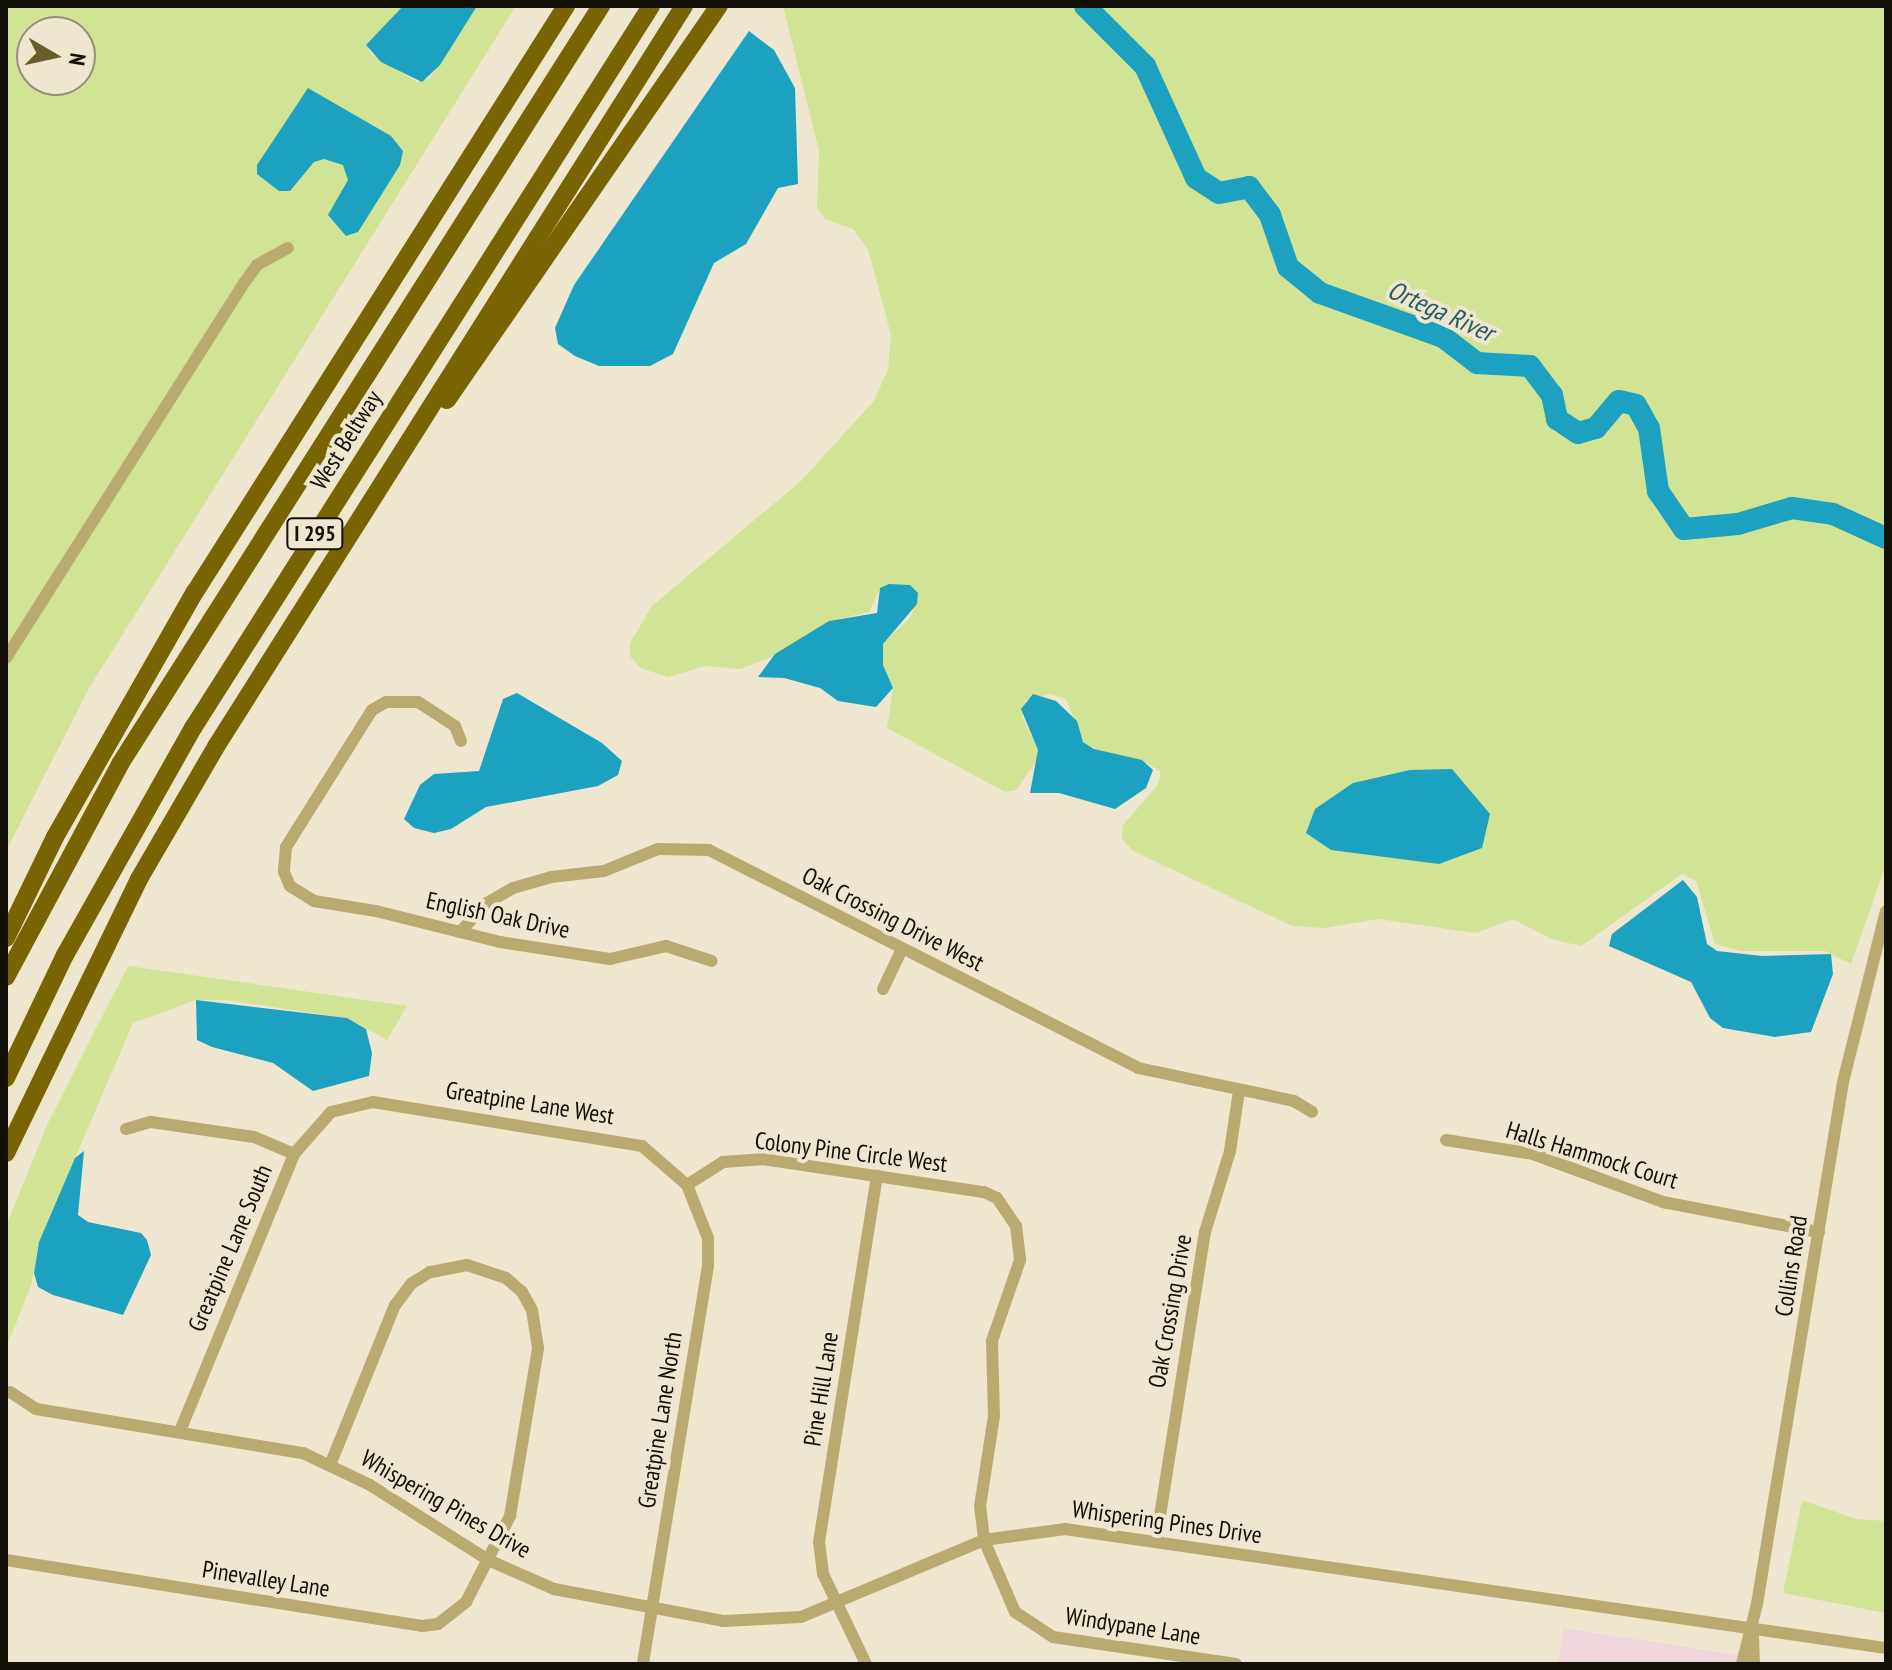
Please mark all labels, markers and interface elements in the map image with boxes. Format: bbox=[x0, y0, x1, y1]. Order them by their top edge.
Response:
north arrow bbox=[16, 16, 96, 96]
text: N bbox=[63, 51, 92, 67]
water label: Ortega River bbox=[1383, 274, 1499, 348]
street label: West Beltway bbox=[304, 385, 388, 495]
road number: I 295 bbox=[285, 516, 345, 552]
street label: Oak Crossing Drive West bbox=[797, 861, 989, 977]
street label: English Oak Drive bbox=[423, 886, 573, 944]
street label: Greatpine Lane West bbox=[444, 1075, 616, 1131]
street label: Halls Hammock Court bbox=[1502, 1115, 1682, 1195]
street label: Colony Pine Circle West bbox=[753, 1126, 949, 1178]
street label: Greatpine Lane South bbox=[182, 1160, 278, 1336]
street label: Collins Road bbox=[1769, 1213, 1813, 1319]
street label: Oak Crossing Drive bbox=[1142, 1232, 1198, 1390]
street label: Greatpine Lane North bbox=[632, 1330, 688, 1510]
street label: Pine Hill Lane bbox=[798, 1330, 844, 1448]
street label: Whispering Pines Drive bbox=[356, 1444, 536, 1564]
street label: Whispering Pines Drive bbox=[1070, 1494, 1264, 1550]
street label: Pinevalley Lane bbox=[200, 1555, 332, 1603]
street label: Windypane Lane bbox=[1063, 1601, 1203, 1651]

